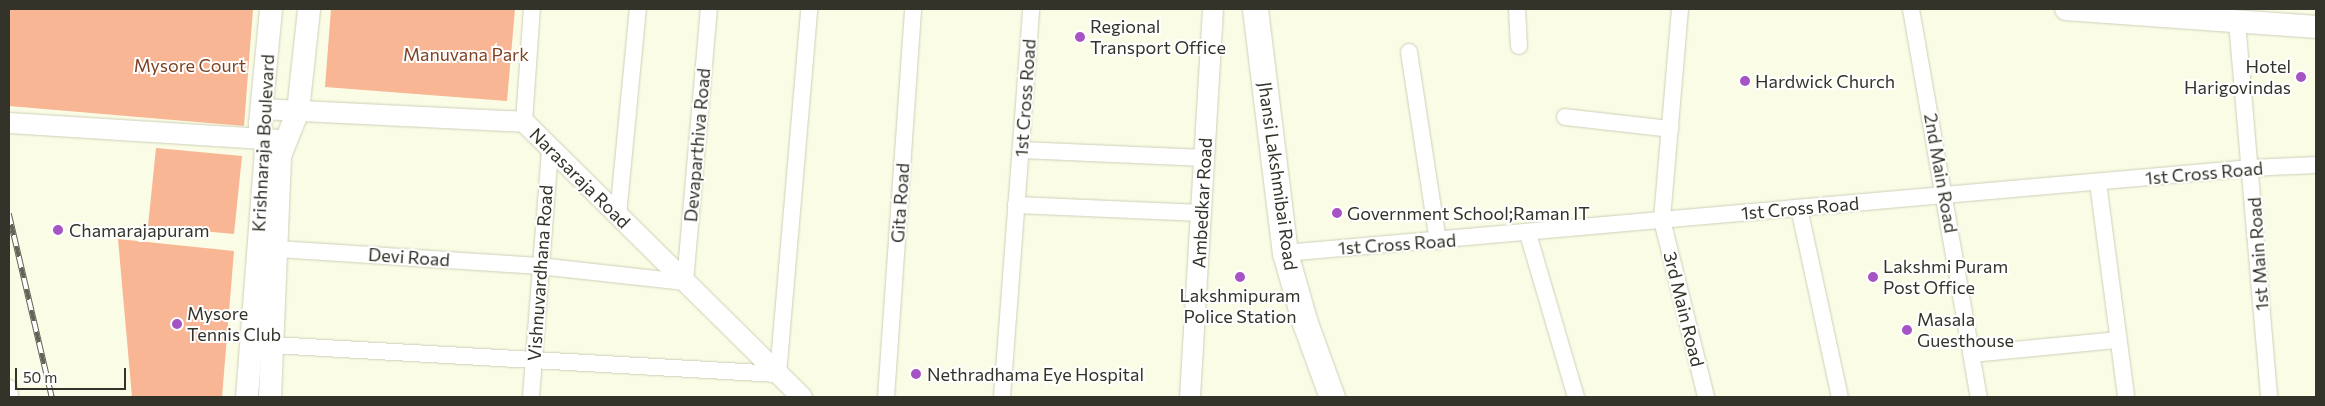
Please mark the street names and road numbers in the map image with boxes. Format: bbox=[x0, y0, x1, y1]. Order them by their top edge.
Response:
street label: 1st Cross Road bbox=[1010, 38, 1040, 158]
street label: Krishnaraja Boulevard bbox=[248, 54, 278, 232]
street label: Devaparthiva Road bbox=[680, 67, 714, 223]
street label: Jhansi Lakshmibai Road bbox=[1254, 80, 1302, 272]
street label: 2nd Main Road bbox=[1920, 112, 1962, 234]
street label: Narasaraja Road bbox=[525, 123, 635, 233]
street label: Ambedkar Road bbox=[1188, 137, 1216, 269]
street label: 1st Cross Road bbox=[2144, 157, 2264, 189]
street label: Gita Road bbox=[886, 162, 914, 244]
street label: Vishnuvardhana Road bbox=[523, 184, 557, 362]
street label: 1st Cross Road bbox=[1740, 192, 1860, 224]
street label: 1st Main Road bbox=[2243, 197, 2273, 311]
street label: 1st Cross Road bbox=[1337, 229, 1457, 259]
street label: Devi Road bbox=[367, 243, 451, 271]
street label: 3rd Main Road bbox=[1659, 249, 1709, 369]

